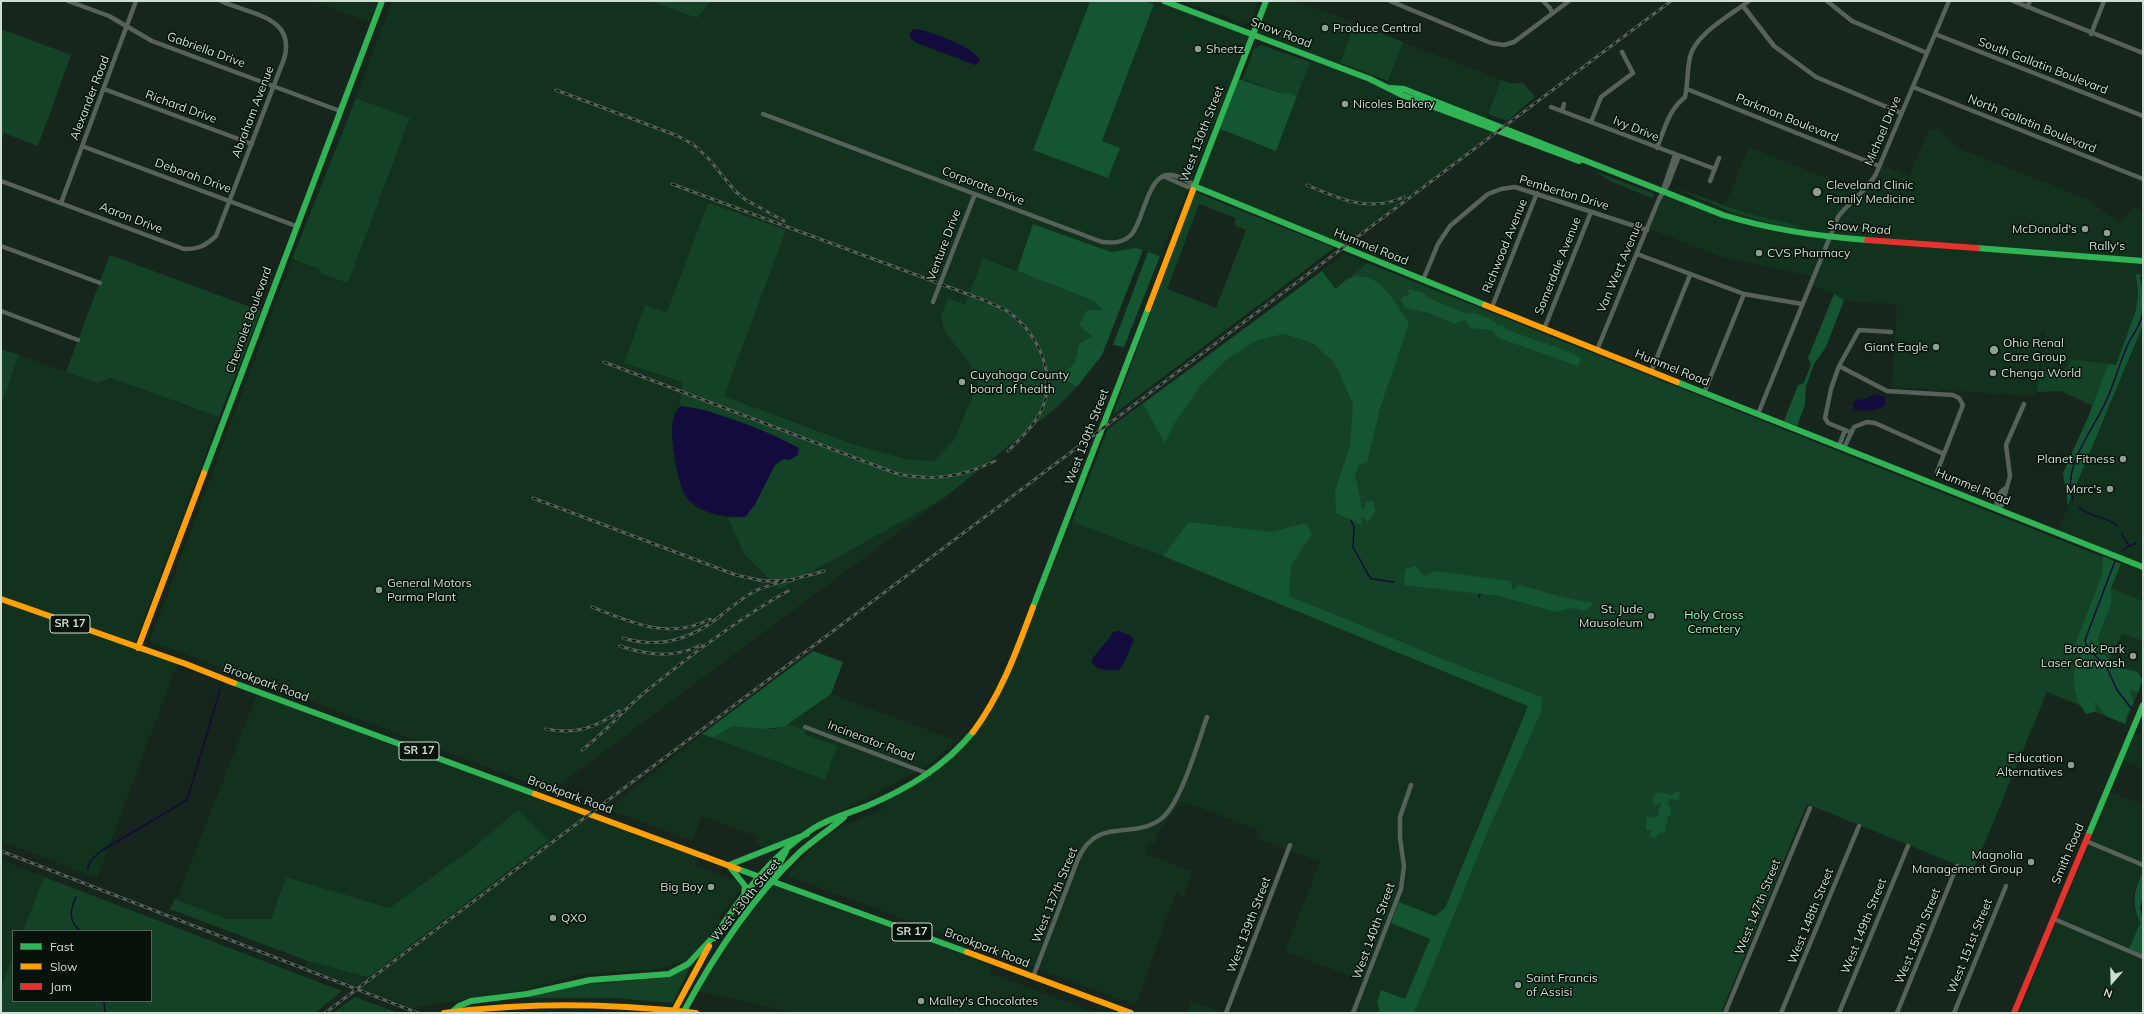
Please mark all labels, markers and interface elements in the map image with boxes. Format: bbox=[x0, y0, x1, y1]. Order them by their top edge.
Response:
street label: Snow Road bbox=[1248, 15, 1314, 51]
place label: Produce Central bbox=[1333, 21, 1421, 35]
marker: Produce Central bbox=[1320, 23, 1330, 33]
street label: Gabriella Drive bbox=[165, 29, 247, 71]
street label: South Gallatin Boulevard bbox=[1976, 35, 2110, 97]
place label: Sheetz bbox=[1206, 42, 1244, 56]
marker: Sheetz bbox=[1193, 44, 1203, 54]
street label: Alexander Road bbox=[67, 54, 113, 142]
street label: Abraham Avenue bbox=[229, 64, 277, 160]
street label: West 130th Street bbox=[1177, 84, 1227, 184]
street label: Richard Drive bbox=[143, 87, 219, 127]
street label: Parkman Boulevard bbox=[1734, 91, 1840, 145]
street label: North Gallatin Boulevard bbox=[1966, 92, 2098, 156]
street label: Michael Drive bbox=[1862, 94, 1904, 168]
place label: Nicoles Bakery bbox=[1353, 97, 1435, 111]
marker: Nicoles Bakery bbox=[1340, 99, 1350, 109]
street label: Ivy Drive bbox=[1611, 113, 1661, 145]
street label: Deborah Drive bbox=[153, 156, 233, 196]
street label: Corporate Drive bbox=[940, 164, 1026, 208]
street label: Pemberton Drive bbox=[1517, 172, 1611, 214]
place label: Cleveland Clinic Family Medicine bbox=[1826, 178, 1915, 206]
marker: Cleveland Clinic Family Medicine bbox=[1811, 186, 1823, 198]
street label: Richwood Avenue bbox=[1480, 197, 1530, 295]
street label: Aaron Drive bbox=[97, 199, 165, 237]
street label: Venture Drive bbox=[924, 207, 964, 283]
street label: Somerdale Avenue bbox=[1532, 215, 1584, 317]
street label: Snow Road bbox=[1826, 218, 1892, 238]
street label: Van Wert Avenue bbox=[1594, 219, 1646, 315]
place label: McDonald's bbox=[2012, 222, 2077, 236]
marker: McDonald's bbox=[2080, 224, 2090, 234]
street label: Hummel Road bbox=[1332, 226, 1410, 268]
marker: Rally's bbox=[2102, 228, 2112, 238]
place label: Rally's bbox=[2089, 239, 2125, 253]
place label: CVS Pharmacy bbox=[1767, 246, 1850, 260]
marker: CVS Pharmacy bbox=[1754, 248, 1764, 258]
street label: Chevrolet Boulevard bbox=[223, 265, 275, 375]
place label: Ohio Renal Care Group bbox=[2003, 336, 2066, 364]
place label: Giant Eagle bbox=[1864, 340, 1928, 354]
marker: Giant Eagle bbox=[1931, 342, 1941, 352]
marker: Ohio Renal Care Group bbox=[1988, 344, 2000, 356]
street label: Hummel Road bbox=[1633, 347, 1711, 389]
place label: Chenga World bbox=[2001, 366, 2081, 380]
place label: Cuyahoga County board of health bbox=[970, 368, 1069, 396]
marker: Chenga World bbox=[1988, 368, 1998, 378]
marker: Cuyahoga County board of health bbox=[957, 377, 967, 387]
street label: West 130th Street bbox=[1062, 387, 1112, 487]
place label: Planet Fitness bbox=[2037, 452, 2115, 466]
marker: Planet Fitness bbox=[2118, 454, 2128, 464]
street label: Hummel Road bbox=[1934, 466, 2012, 508]
place label: Marc's bbox=[2066, 482, 2102, 496]
marker: Marc's bbox=[2105, 484, 2115, 494]
place label: General Motors Parma Plant bbox=[387, 576, 472, 604]
marker: General Motors Parma Plant bbox=[374, 585, 384, 595]
place label: St. Jude Mausoleum bbox=[1579, 602, 1643, 630]
park label: Holy Cross Cemetery bbox=[1684, 608, 1744, 636]
marker: St. Jude Mausoleum bbox=[1646, 611, 1656, 621]
road number: SR 17 bbox=[50, 615, 90, 633]
place label: Brook Park Laser Carwash bbox=[2041, 642, 2125, 670]
marker: Brook Park Laser Carwash bbox=[2128, 651, 2138, 661]
street label: Brookpark Road bbox=[221, 661, 311, 705]
street label: Incinerator Road bbox=[826, 718, 916, 764]
road number: SR 17 bbox=[399, 742, 439, 760]
place label: Education Alternatives bbox=[1996, 751, 2063, 779]
marker: Education Alternatives bbox=[2066, 760, 2076, 770]
street label: Brookpark Road bbox=[525, 773, 615, 817]
street label: Smith Road bbox=[2049, 821, 2087, 887]
street label: West 137th Street bbox=[1029, 845, 1081, 945]
place label: Magnolia Management Group bbox=[1912, 848, 2023, 876]
street label: West 130th Street bbox=[708, 856, 784, 944]
street label: West 147th Street bbox=[1732, 857, 1784, 957]
marker: Magnolia Management Group bbox=[2026, 857, 2036, 867]
street label: West 148th Street bbox=[1785, 866, 1837, 966]
street label: West 139th Street bbox=[1224, 875, 1274, 975]
street label: West 149th Street bbox=[1838, 876, 1890, 976]
place label: Big Boy bbox=[660, 880, 703, 894]
street label: West 140th Street bbox=[1350, 881, 1398, 981]
marker: Big Boy bbox=[706, 882, 716, 892]
street label: West 150th Street bbox=[1892, 886, 1944, 986]
street label: West 151st Street bbox=[1945, 897, 1995, 995]
place label: QXO bbox=[561, 911, 587, 925]
marker: QXO bbox=[548, 913, 558, 923]
road number: SR 17 bbox=[892, 923, 932, 941]
street label: Brookpark Road bbox=[942, 925, 1032, 971]
legend bbox=[12, 930, 152, 1002]
text: Fast bbox=[50, 939, 74, 954]
text: Slow bbox=[50, 959, 78, 974]
north arrow bbox=[2092, 962, 2132, 1002]
place label: Saint Francis of Assisi bbox=[1526, 971, 1598, 999]
text: Jam bbox=[50, 979, 72, 994]
marker: Saint Francis of Assisi bbox=[1513, 980, 1523, 990]
text: N bbox=[2102, 985, 2114, 1001]
place label: Malley's Chocolates bbox=[929, 994, 1038, 1008]
marker: Malley's Chocolates bbox=[916, 996, 926, 1006]

